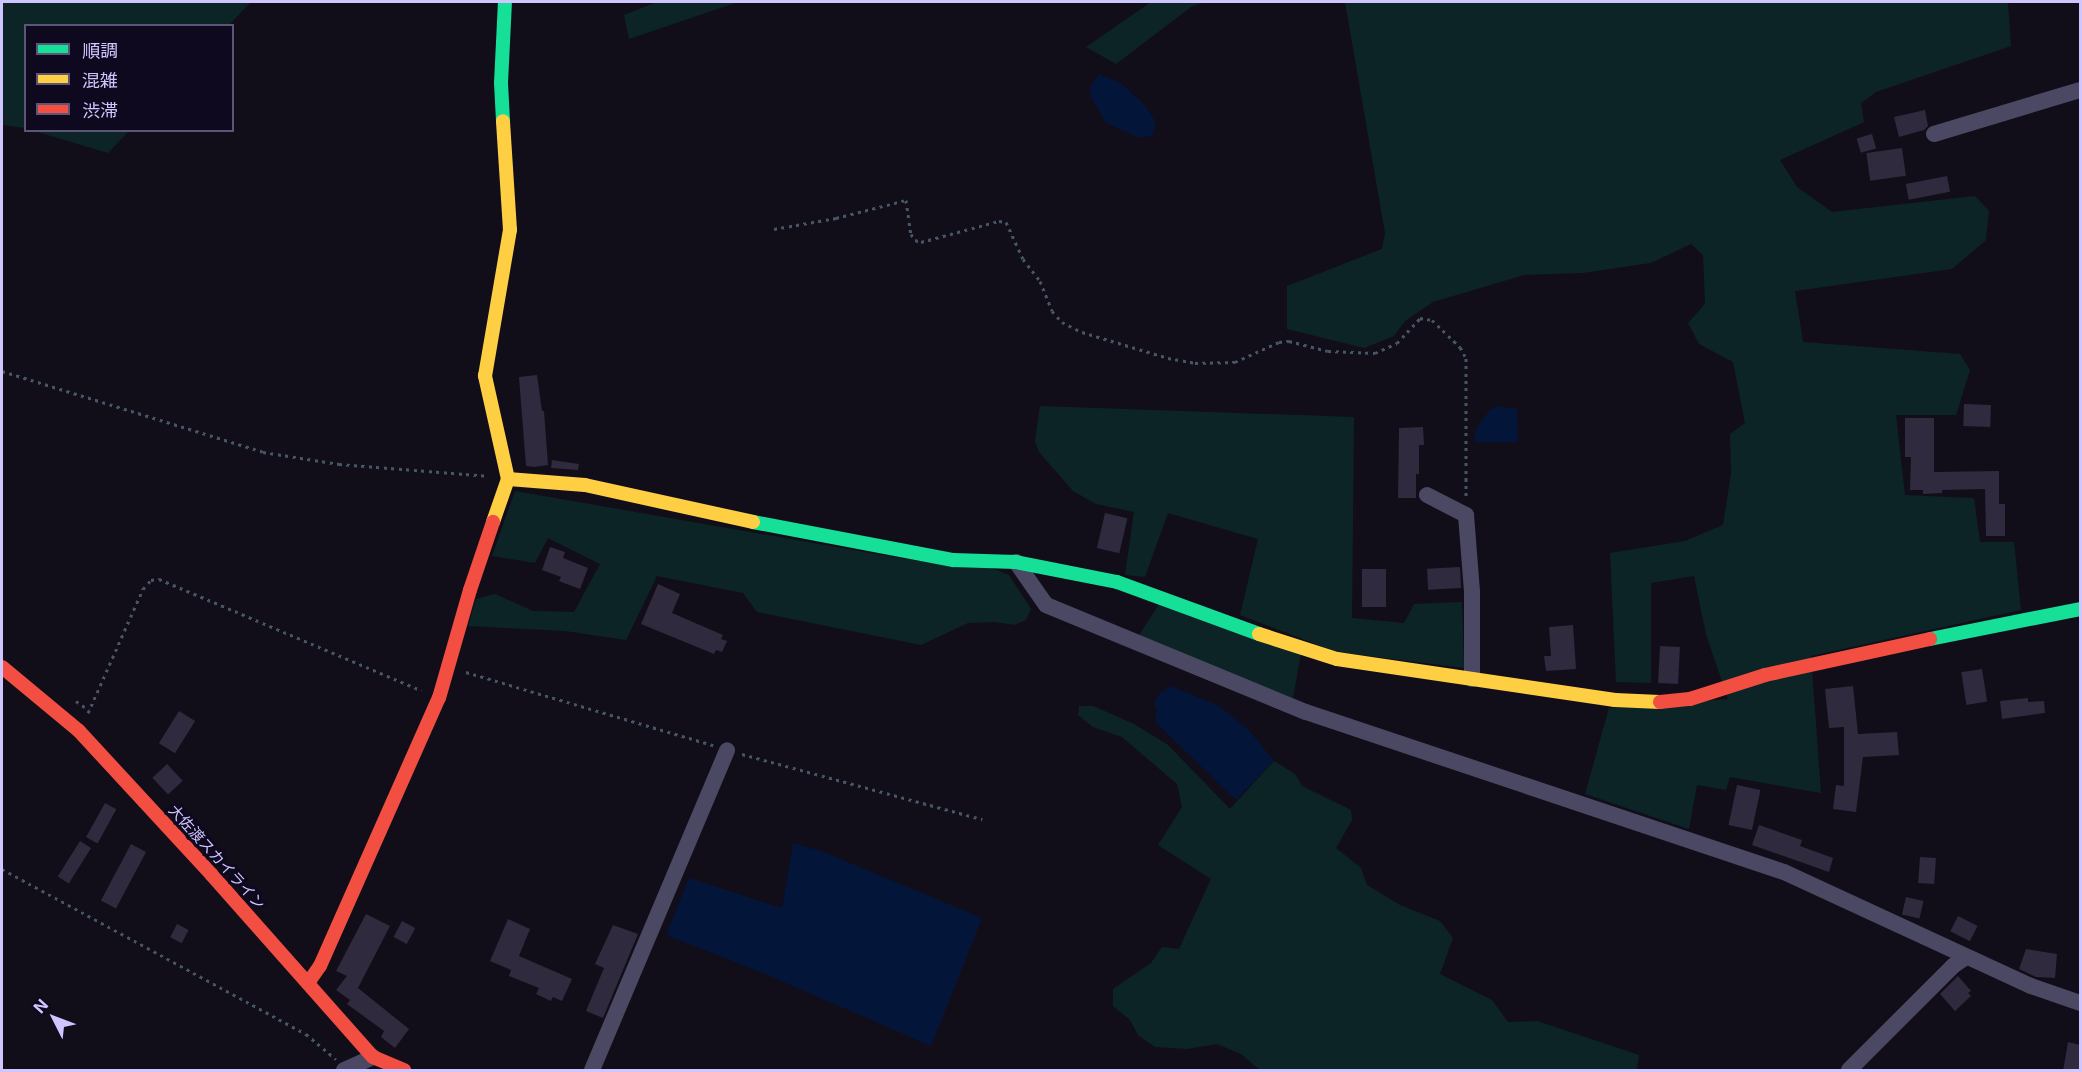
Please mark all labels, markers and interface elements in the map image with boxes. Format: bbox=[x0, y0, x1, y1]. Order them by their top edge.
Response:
legend bbox=[24, 24, 234, 132]
text: 順調 bbox=[82, 40, 118, 61]
text: 混雑 bbox=[82, 70, 118, 91]
text: 渋滞 bbox=[82, 100, 118, 121]
street label: 大佐渡スカイライン bbox=[165, 801, 269, 913]
north arrow bbox=[24, 988, 84, 1048]
text: N bbox=[29, 995, 52, 1017]

